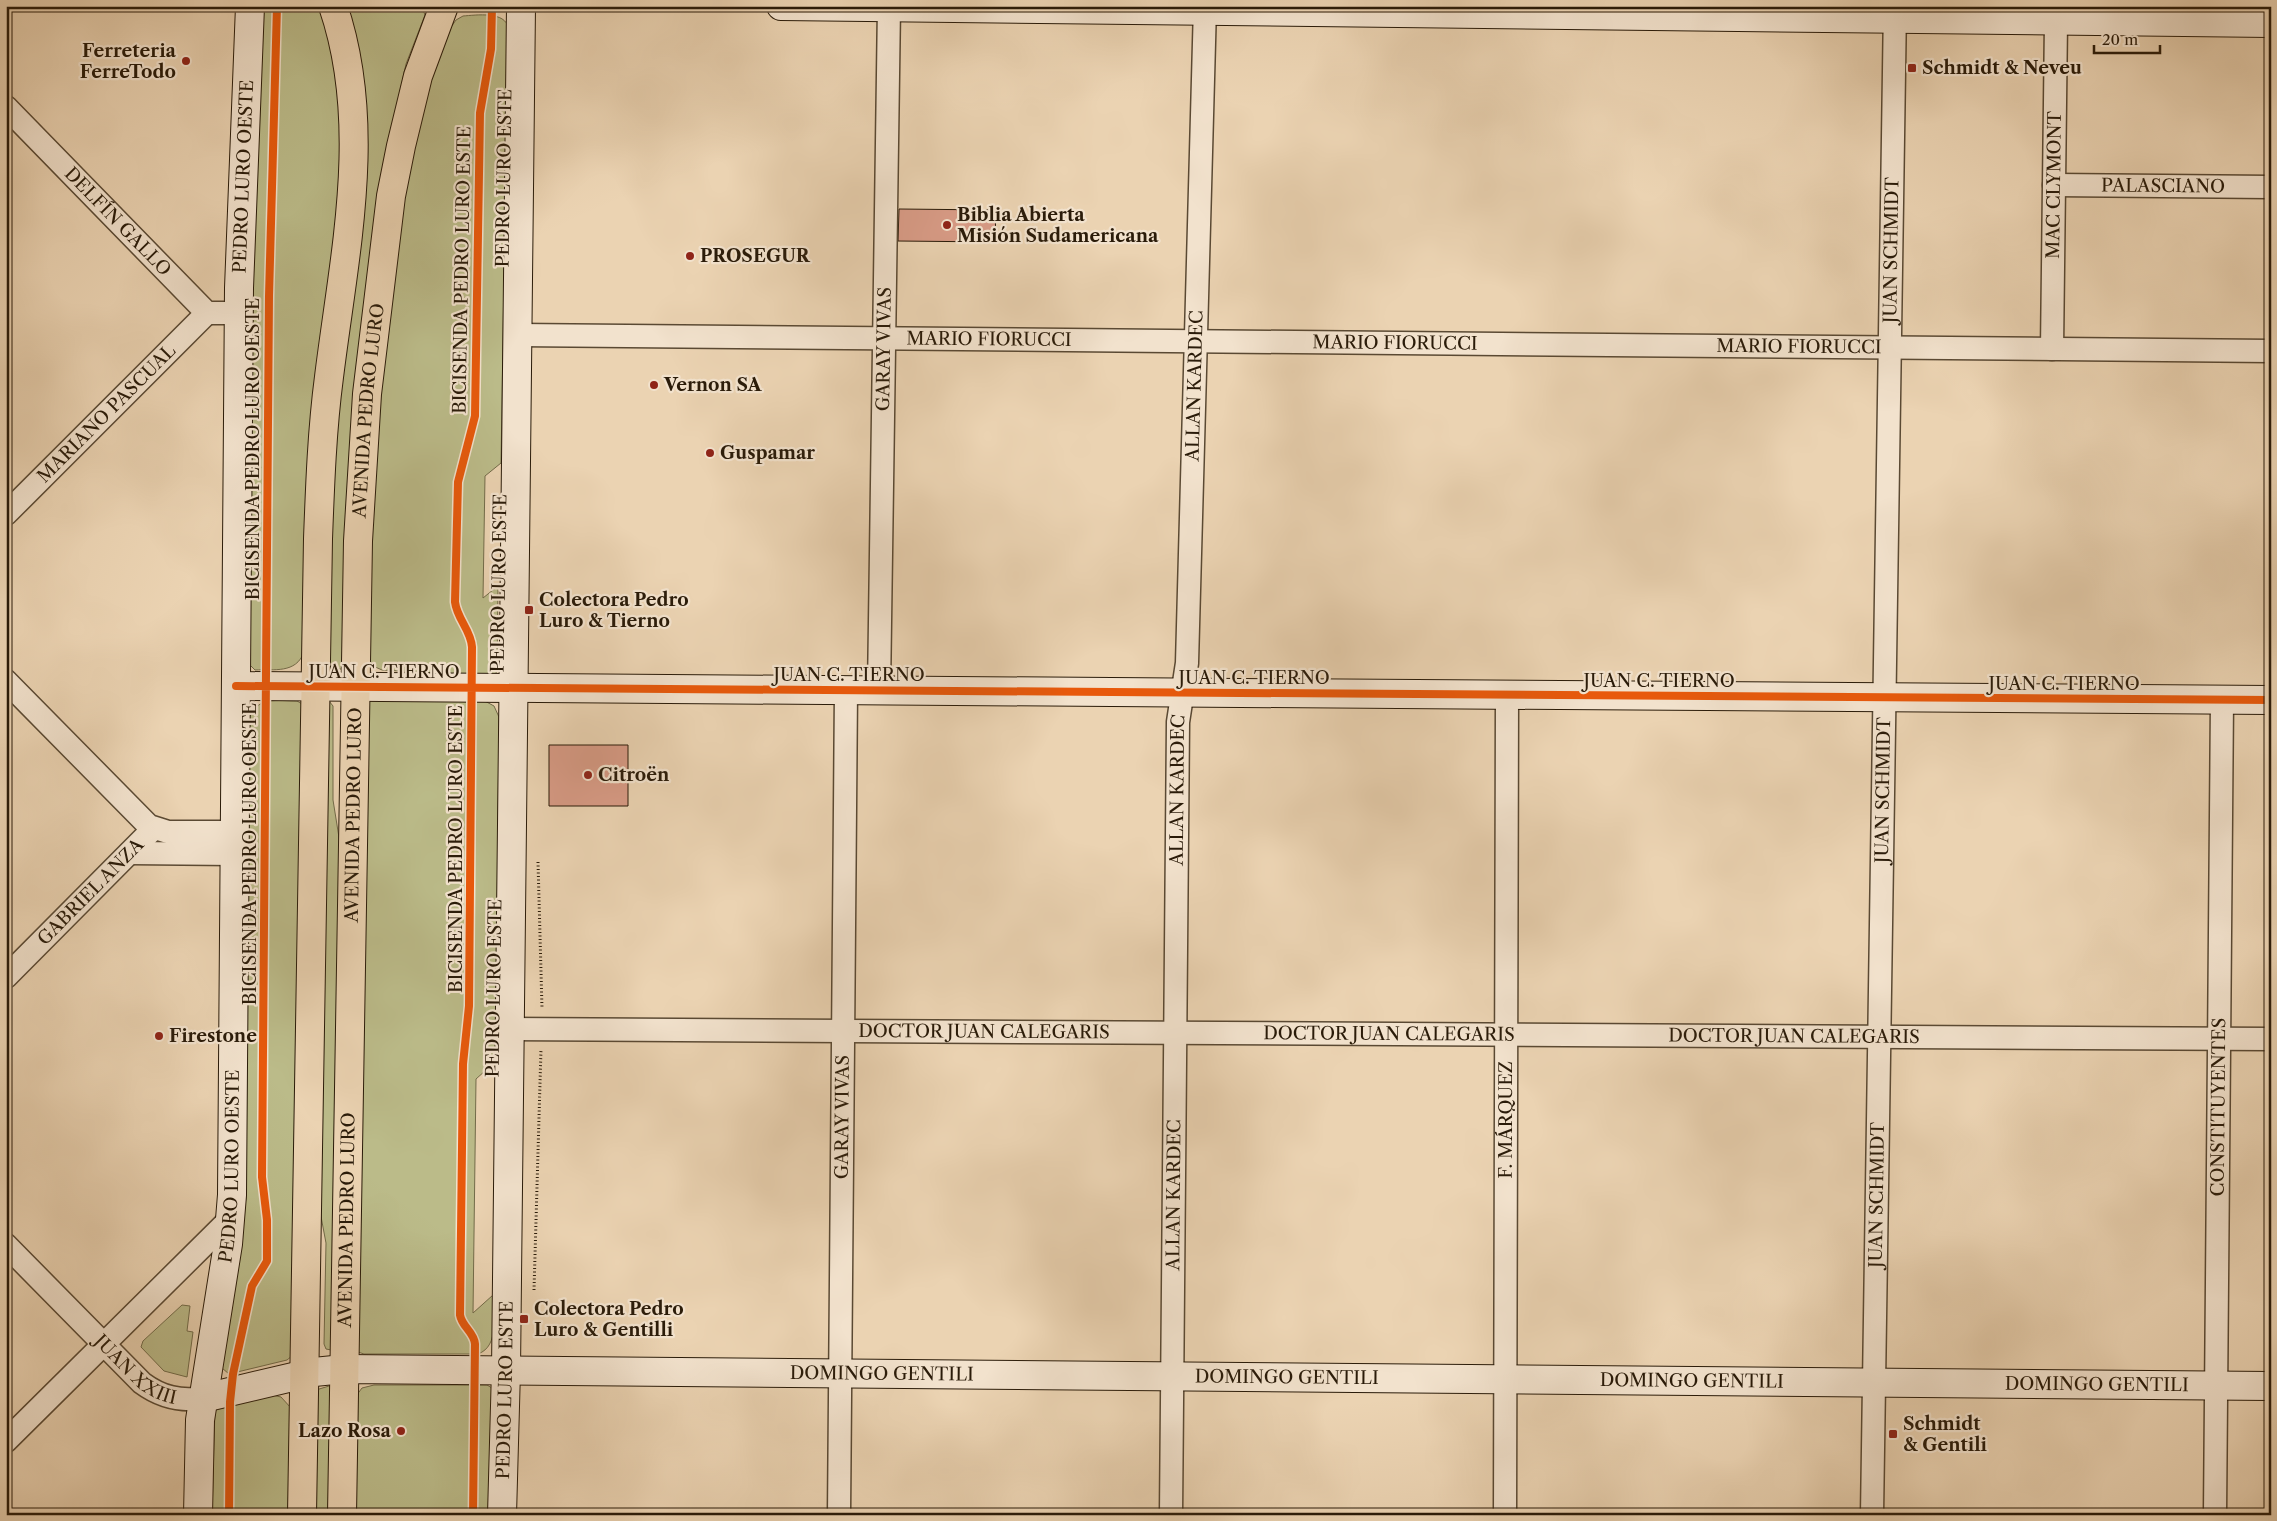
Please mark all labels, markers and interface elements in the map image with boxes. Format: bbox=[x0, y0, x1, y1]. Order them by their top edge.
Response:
scale bar bbox=[2094, 22, 2161, 54]
text: 20 m bbox=[2102, 30, 2138, 49]
place label: Ferreteria FerreTodo bbox=[80, 40, 177, 83]
marker: Ferreteria FerreTodo bbox=[180, 55, 192, 67]
place label: Schmidt & Neveu bbox=[1922, 57, 2082, 79]
marker: Schmidt & Neveu bbox=[1906, 62, 1918, 74]
street label: PEDRO LURO OESTE bbox=[229, 79, 258, 274]
street label: PEDRO LURO ESTE bbox=[491, 88, 517, 268]
street label: MAC CLYMONT bbox=[2042, 111, 2066, 259]
street label: BICISENDA PEDRO LURO ESTE bbox=[448, 126, 476, 414]
street label: DELFÍN GALLO bbox=[60, 163, 176, 280]
street label: PALASCIANO bbox=[2101, 174, 2225, 198]
street label: JUAN SCHMIDT bbox=[1879, 176, 1903, 326]
place label: Biblia Abierta Misión Sudamericana bbox=[957, 204, 1159, 247]
marker: Biblia Abierta Misión Sudamericana bbox=[941, 219, 953, 231]
place label: PROSEGUR bbox=[700, 245, 811, 267]
marker: PROSEGUR bbox=[684, 250, 696, 262]
street label: GARAY VIVAS bbox=[872, 287, 896, 411]
street label: BICISENDA PEDRO LURO OESTE bbox=[242, 298, 264, 600]
street label: AVENIDA PEDRO LURO bbox=[348, 302, 389, 520]
street label: ALLAN KARDEC bbox=[1182, 310, 1208, 463]
street label: MARIO FIORUCCI bbox=[906, 328, 1072, 351]
street label: MARIO FIORUCCI bbox=[1312, 331, 1478, 355]
street label: MARIO FIORUCCI bbox=[1716, 335, 1882, 358]
street label: MARIANO PASCUAL bbox=[33, 340, 180, 487]
place label: Vernon SA bbox=[663, 374, 763, 396]
marker: Vernon SA bbox=[648, 379, 660, 391]
place label: Guspamar bbox=[720, 442, 815, 464]
marker: Guspamar bbox=[704, 447, 716, 459]
street label: PEDRO LURO ESTE bbox=[486, 493, 512, 673]
place label: Colectora Pedro Luro & Tierno bbox=[539, 589, 689, 632]
marker: Colectora Pedro Luro & Tierno bbox=[523, 604, 535, 616]
street label: JUAN C. TIERNO bbox=[305, 661, 460, 683]
street label: JUAN C. TIERNO bbox=[770, 664, 925, 686]
street label: JUAN C. TIERNO bbox=[1175, 667, 1330, 689]
street label: JUAN C. TIERNO bbox=[1580, 670, 1735, 692]
street label: JUAN C. TIERNO bbox=[1985, 673, 2140, 695]
street label: BICISENDA PEDRO LURO OESTE bbox=[239, 703, 261, 1005]
street label: BICISENDA PEDRO LURO ESTE bbox=[445, 705, 467, 993]
street label: AVENIDA PEDRO LURO bbox=[341, 707, 366, 924]
street label: ALLAN KARDEC bbox=[1166, 713, 1190, 867]
street label: JUAN SCHMIDT bbox=[1871, 716, 1895, 866]
place label: Citroën bbox=[598, 764, 670, 786]
marker: Citroën bbox=[582, 769, 594, 781]
street label: GABRIEL ANZA bbox=[33, 833, 149, 950]
street label: PEDRO LURO ESTE bbox=[481, 898, 507, 1078]
street label: CONSTITUYENTES bbox=[2207, 1018, 2230, 1196]
street label: DOCTOR JUAN CALEGARIS bbox=[858, 1020, 1110, 1043]
street label: DOCTOR JUAN CALEGARIS bbox=[1263, 1022, 1515, 1046]
place label: Firestone bbox=[169, 1025, 257, 1047]
street label: DOCTOR JUAN CALEGARIS bbox=[1668, 1025, 1920, 1048]
marker: Firestone bbox=[153, 1030, 165, 1042]
street label: GARAY VIVAS bbox=[831, 1055, 854, 1179]
street label: F. MÁRQUEZ bbox=[1494, 1061, 1517, 1179]
street label: PEDRO LURO OESTE bbox=[214, 1070, 244, 1265]
street label: AVENIDA PEDRO LURO bbox=[334, 1112, 360, 1329]
street label: ALLAN KARDEC bbox=[1162, 1119, 1185, 1272]
street label: JUAN SCHMIDT bbox=[1865, 1121, 1889, 1271]
place label: Colectora Pedro Luro & Gentilli bbox=[534, 1298, 684, 1341]
street label: PEDRO LURO ESTE bbox=[492, 1301, 518, 1480]
marker: Colectora Pedro Luro & Gentilli bbox=[518, 1313, 530, 1325]
street label: JUAN XXIII bbox=[88, 1328, 179, 1409]
street label: DOMINGO GENTILI bbox=[790, 1362, 974, 1386]
street label: DOMINGO GENTILI bbox=[1195, 1366, 1379, 1389]
street label: DOMINGO GENTILI bbox=[1600, 1369, 1784, 1393]
street label: DOMINGO GENTILI bbox=[2005, 1373, 2189, 1396]
place label: Schmidt & Gentili bbox=[1903, 1413, 1987, 1456]
place label: Lazo Rosa bbox=[298, 1420, 392, 1442]
marker: Lazo Rosa bbox=[395, 1425, 407, 1437]
marker: Schmidt & Gentili bbox=[1887, 1428, 1899, 1440]

